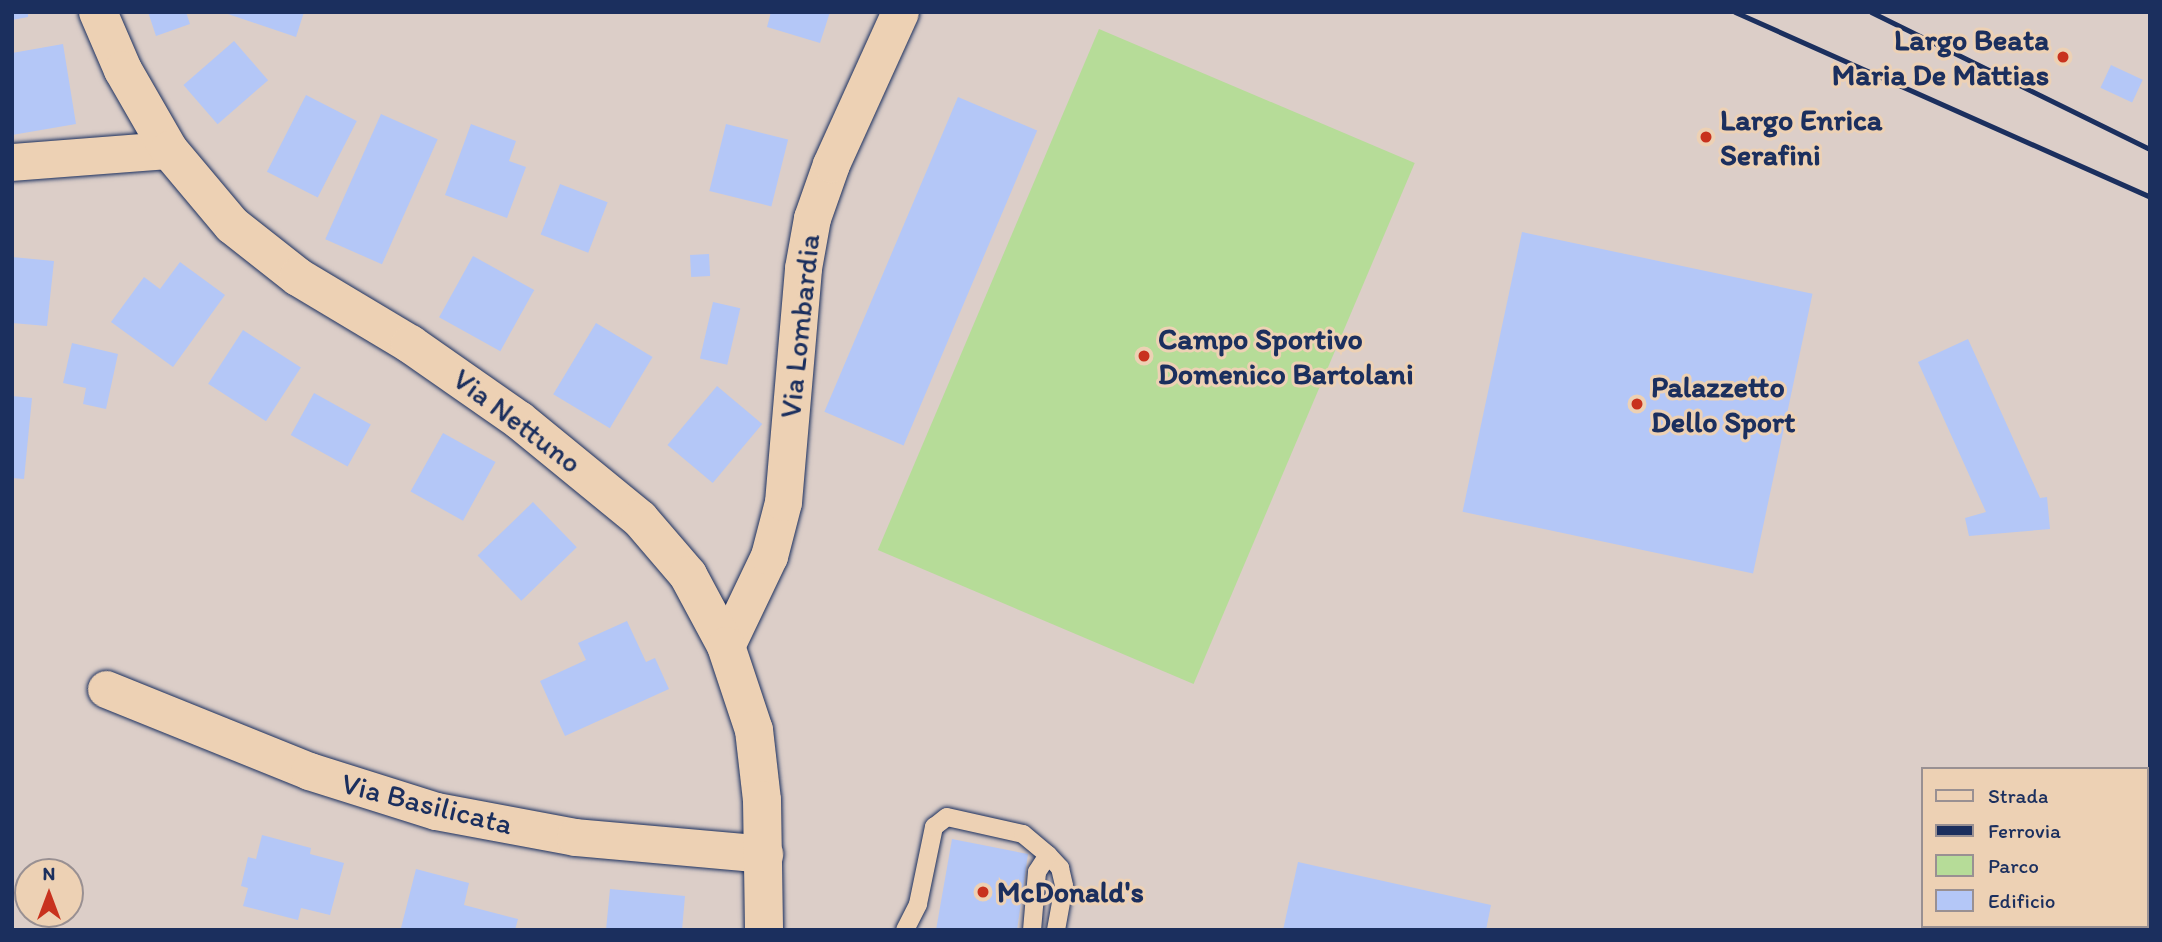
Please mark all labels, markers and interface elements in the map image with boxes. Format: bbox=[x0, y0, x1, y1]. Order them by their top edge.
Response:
place label: Largo Beata Maria De Mattias bbox=[1830, 22, 2049, 92]
marker: Largo Beata Maria De Mattias bbox=[2055, 49, 2071, 65]
place label: Largo Enrica Serafini bbox=[1720, 102, 1881, 172]
marker: Largo Enrica Serafini bbox=[1698, 129, 1714, 145]
street label: Via Lombardia bbox=[772, 232, 828, 420]
place label: Campo Sportivo Domenico Bartolani bbox=[1158, 321, 1415, 392]
marker: Campo Sportivo Domenico Bartolani bbox=[1136, 348, 1152, 364]
street label: Via Nettuno bbox=[446, 361, 588, 481]
place label: Palazzetto Dello Sport bbox=[1651, 369, 1795, 440]
marker: Palazzetto Dello Sport bbox=[1629, 396, 1645, 412]
street label: Via Basilicata bbox=[338, 765, 516, 843]
legend bbox=[1920, 767, 2148, 928]
text: Strada bbox=[1988, 783, 2048, 808]
text: Ferrovia bbox=[1988, 818, 2061, 843]
text: Parco bbox=[1988, 853, 2039, 878]
north arrow bbox=[14, 858, 84, 928]
text: N bbox=[43, 862, 55, 885]
place label: McDonald's bbox=[997, 874, 1144, 910]
marker: McDonald's bbox=[975, 884, 991, 900]
text: Edificio bbox=[1988, 888, 2056, 913]

